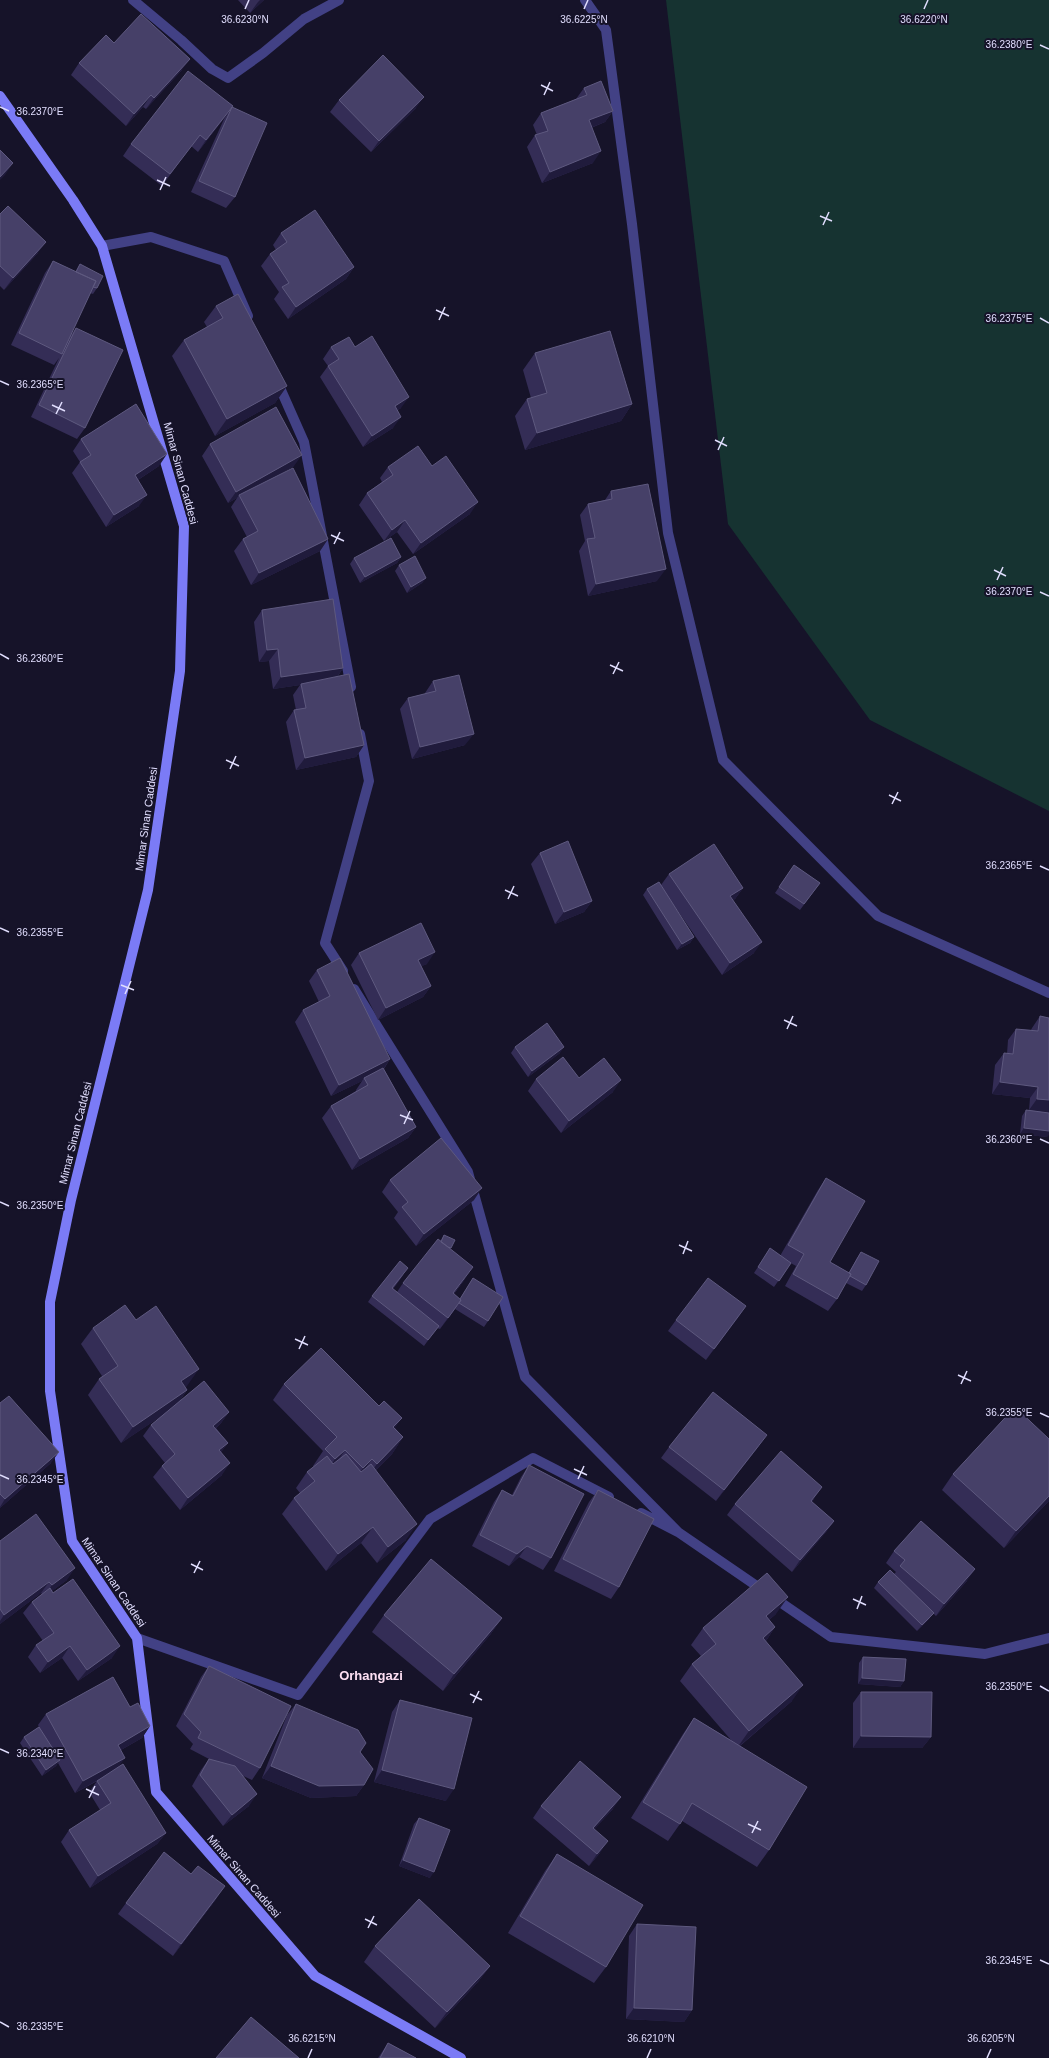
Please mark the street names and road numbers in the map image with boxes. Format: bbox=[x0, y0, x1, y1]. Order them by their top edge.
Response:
street label: Mimar Sinan Caddesi bbox=[162, 421, 200, 525]
street label: Mimar Sinan Caddesi bbox=[133, 766, 159, 872]
street label: Mimar Sinan Caddesi bbox=[56, 1081, 94, 1185]
street label: Mimar Sinan Caddesi bbox=[80, 1535, 148, 1629]
street label: Mimar Sinan Caddesi bbox=[205, 1832, 283, 1920]

